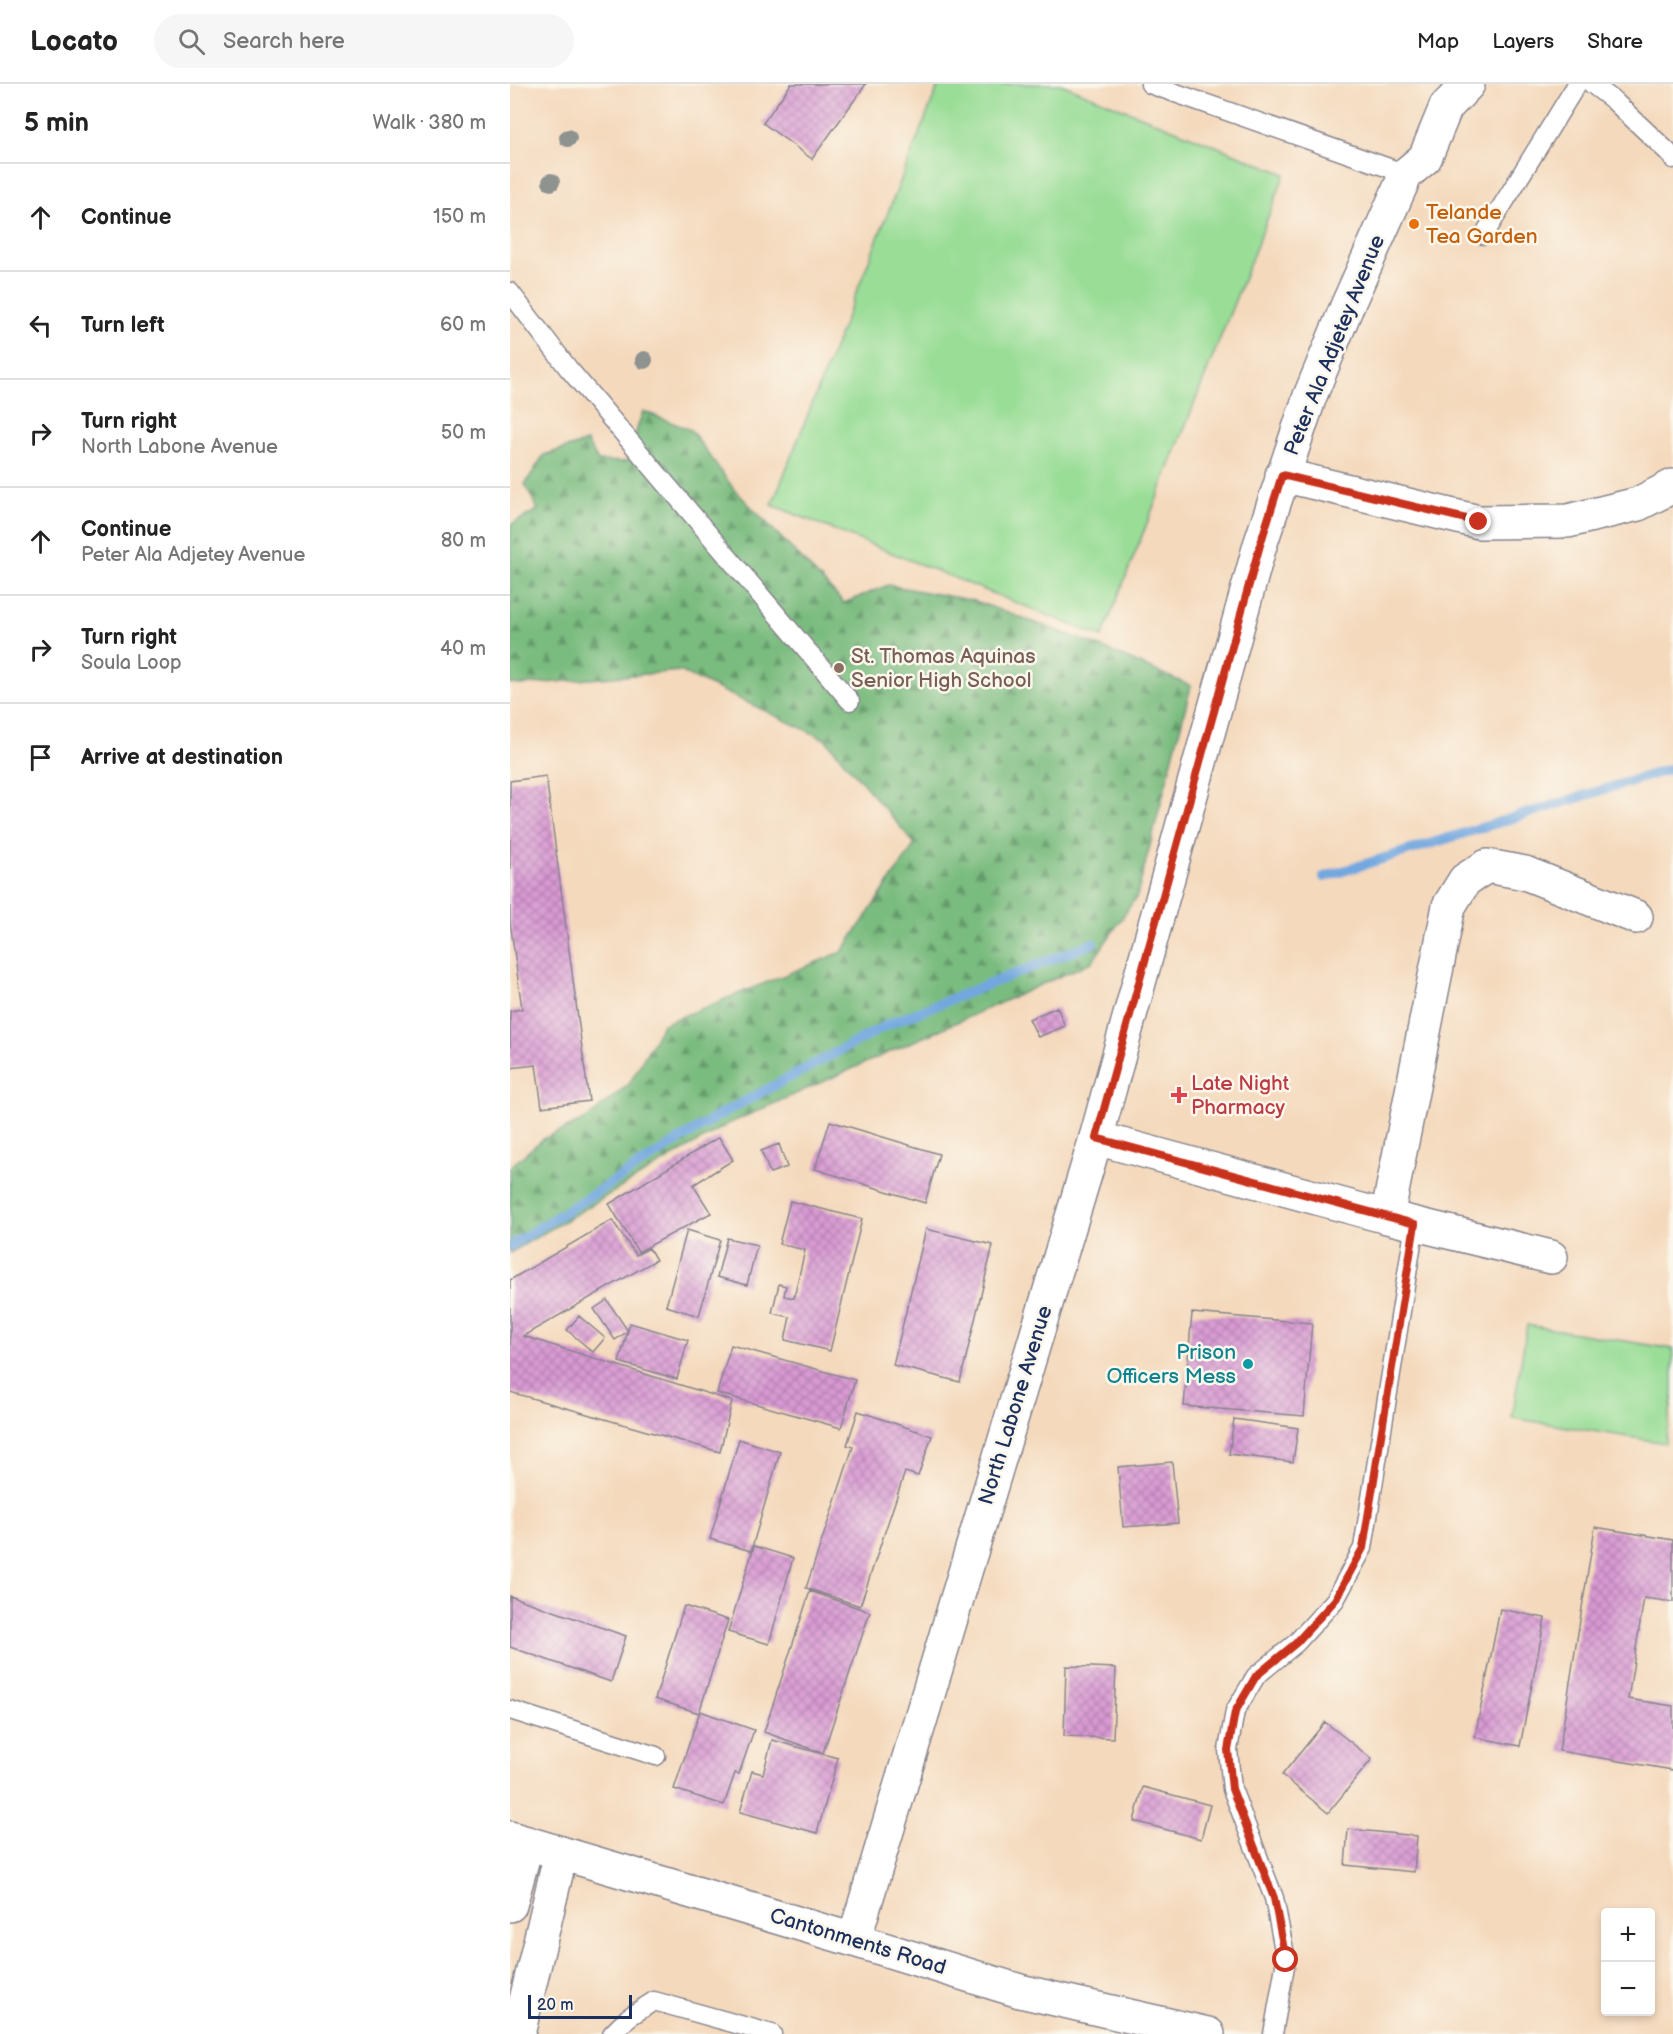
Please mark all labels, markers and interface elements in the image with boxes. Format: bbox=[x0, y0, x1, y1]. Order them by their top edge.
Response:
search box bbox=[154, 14, 574, 68]
text: Locato bbox=[30, 25, 118, 58]
icon: search bbox=[175, 25, 208, 58]
text: Search here bbox=[223, 28, 345, 55]
text: Map bbox=[1417, 29, 1459, 54]
text: Layers bbox=[1492, 29, 1554, 54]
text: Share bbox=[1587, 29, 1643, 54]
text: 5 min bbox=[24, 108, 89, 139]
text: Walk · 380 m bbox=[373, 111, 486, 135]
place label: Telande Tea Garden bbox=[1426, 200, 1538, 249]
icon: ahead bbox=[24, 201, 57, 234]
text: Continue bbox=[81, 204, 171, 231]
text: 150 m bbox=[433, 205, 486, 229]
marker: Telande Tea Garden bbox=[1407, 217, 1421, 231]
street label: Peter Ala Adjetey Avenue bbox=[1279, 231, 1390, 459]
icon: left bbox=[24, 309, 57, 342]
text: Turn left bbox=[81, 312, 165, 339]
text: 60 m bbox=[440, 313, 486, 337]
text: Turn right bbox=[81, 408, 177, 435]
icon: right bbox=[24, 417, 57, 450]
text: 50 m bbox=[441, 421, 486, 445]
text: North Labone Avenue bbox=[81, 435, 278, 459]
route end bbox=[1465, 508, 1491, 534]
text: Continue bbox=[81, 516, 171, 543]
icon: ahead bbox=[24, 525, 57, 558]
text: 80 m bbox=[441, 529, 486, 553]
text: Peter Ala Adjetey Avenue bbox=[81, 543, 305, 567]
text: Turn right bbox=[81, 624, 177, 651]
icon: right bbox=[24, 633, 57, 666]
text: 40 m bbox=[440, 637, 486, 661]
place label: St. Thomas Aquinas Senior High School bbox=[851, 644, 1036, 693]
text: Soula Loop bbox=[81, 651, 182, 675]
marker: St. Thomas Aquinas Senior High School bbox=[832, 661, 846, 675]
icon: arrive bbox=[24, 741, 57, 774]
text: Arrive at destination bbox=[81, 744, 283, 771]
place label: Late Night Pharmacy bbox=[1191, 1071, 1290, 1120]
marker: Late Night Pharmacy bbox=[1172, 1088, 1186, 1102]
street label: North Labone Avenue bbox=[973, 1303, 1058, 1508]
place label: Prison Officers Mess bbox=[1106, 1340, 1236, 1389]
marker: Prison Officers Mess bbox=[1241, 1357, 1255, 1371]
street label: Cantonments Road bbox=[767, 1903, 949, 1980]
map controls bbox=[1601, 1908, 1655, 2016]
button: + bbox=[1601, 1908, 1655, 1962]
route start bbox=[1272, 1946, 1298, 1972]
button: − bbox=[1601, 1962, 1655, 2016]
scale bar bbox=[528, 1992, 632, 2020]
text: 20 m bbox=[537, 1996, 573, 2015]

